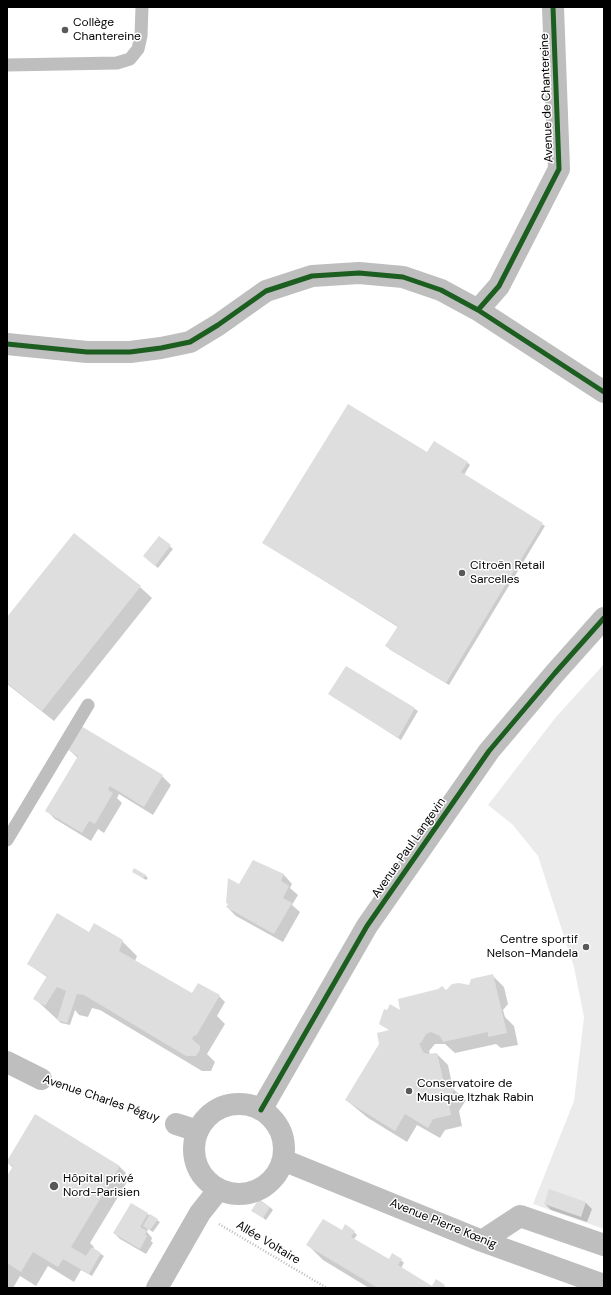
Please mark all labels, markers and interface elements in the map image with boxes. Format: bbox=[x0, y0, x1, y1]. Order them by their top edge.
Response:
place label: Collège Chantereine bbox=[73, 16, 141, 44]
marker: Collège Chantereine bbox=[60, 25, 70, 35]
street label: Avenue de Chantereine bbox=[538, 33, 556, 163]
place label: Citroën Retail Sarcelles bbox=[470, 559, 545, 587]
marker: Citroën Retail Sarcelles bbox=[457, 568, 467, 578]
street label: Avenue Paul Langevin bbox=[369, 795, 449, 901]
place label: Centre sportif Nelson-Mandela bbox=[487, 933, 578, 961]
marker: Centre sportif Nelson-Mandela bbox=[581, 942, 591, 952]
street label: Avenue Charles Péguy bbox=[41, 1072, 161, 1126]
place label: Conservatoire de Musique Itzhak Rabin bbox=[417, 1077, 534, 1105]
marker: Conservatoire de Musique Itzhak Rabin bbox=[404, 1086, 414, 1096]
place label: Hôpital privé Nord-Parisien bbox=[63, 1172, 140, 1200]
marker: Hôpital privé Nord-Parisien bbox=[48, 1180, 60, 1192]
street label: Avenue Pierre Kœnig bbox=[387, 1196, 499, 1252]
street label: Allée Voltaire bbox=[233, 1218, 303, 1268]

